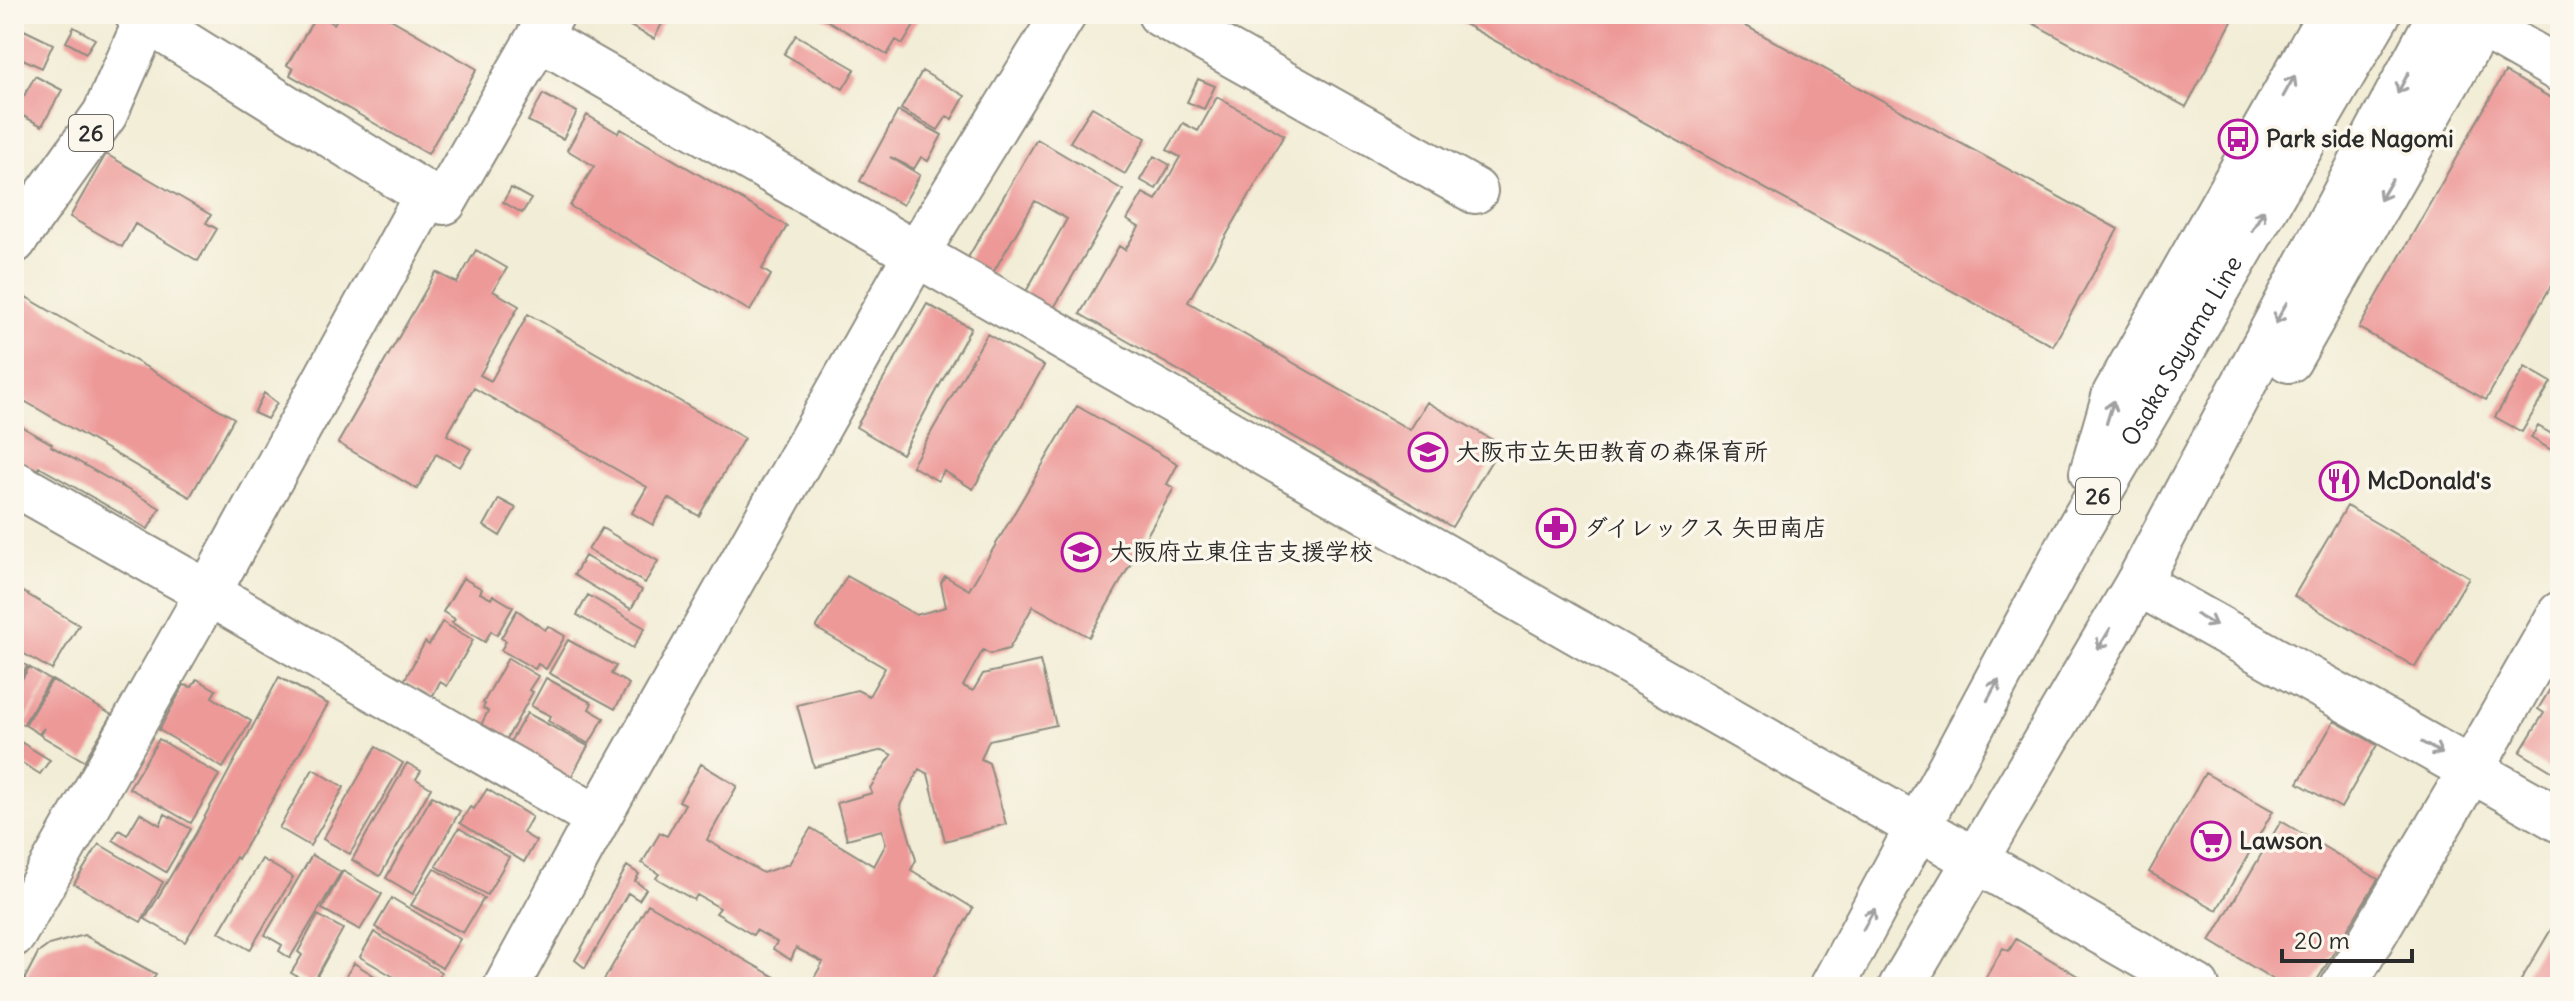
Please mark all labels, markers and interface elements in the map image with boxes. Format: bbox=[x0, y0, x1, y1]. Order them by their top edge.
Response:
one-way arrow bbox=[2395, 71, 2411, 94]
one-way arrow bbox=[2282, 75, 2297, 99]
road number: 26 bbox=[69, 115, 113, 151]
bus stop icon: Park side Nagomi bbox=[2217, 118, 2259, 160]
place label: Park side Nagomi bbox=[2266, 123, 2454, 153]
one-way arrow bbox=[2378, 178, 2394, 201]
one-way arrow bbox=[2250, 209, 2266, 232]
street label: Osaka Sayama Line bbox=[2114, 250, 2248, 451]
one-way arrow bbox=[2273, 300, 2289, 324]
one-way arrow bbox=[2104, 400, 2118, 425]
school or university icon: 大阪市立矢田教育の森保育所 bbox=[1407, 431, 1449, 473]
place label: 大阪市立矢田教育の森保育所 bbox=[1456, 436, 1768, 466]
restaurant icon: McDonald's bbox=[2318, 460, 2360, 502]
place label: McDonald's bbox=[2367, 465, 2491, 495]
road number: 26 bbox=[2076, 478, 2120, 514]
pharmacy icon: ダイレックス 矢田南店 bbox=[1535, 507, 1577, 549]
place label: ダイレックス 矢田南店 bbox=[1584, 512, 1827, 542]
school or university icon: 大阪府立東住吉支援学校 bbox=[1060, 531, 1102, 573]
place label: 大阪府立東住吉支援学校 bbox=[1109, 536, 1373, 566]
one-way arrow bbox=[2194, 613, 2217, 629]
one-way arrow bbox=[2096, 627, 2111, 651]
one-way arrow bbox=[1985, 679, 2001, 702]
one-way arrow bbox=[2420, 741, 2444, 756]
supermarket icon: Lawson bbox=[2190, 820, 2232, 862]
place label: Lawson bbox=[2239, 825, 2323, 855]
one-way arrow bbox=[1862, 908, 1878, 931]
scale bar bbox=[2282, 913, 2412, 963]
text: 20 m bbox=[2294, 925, 2350, 955]

